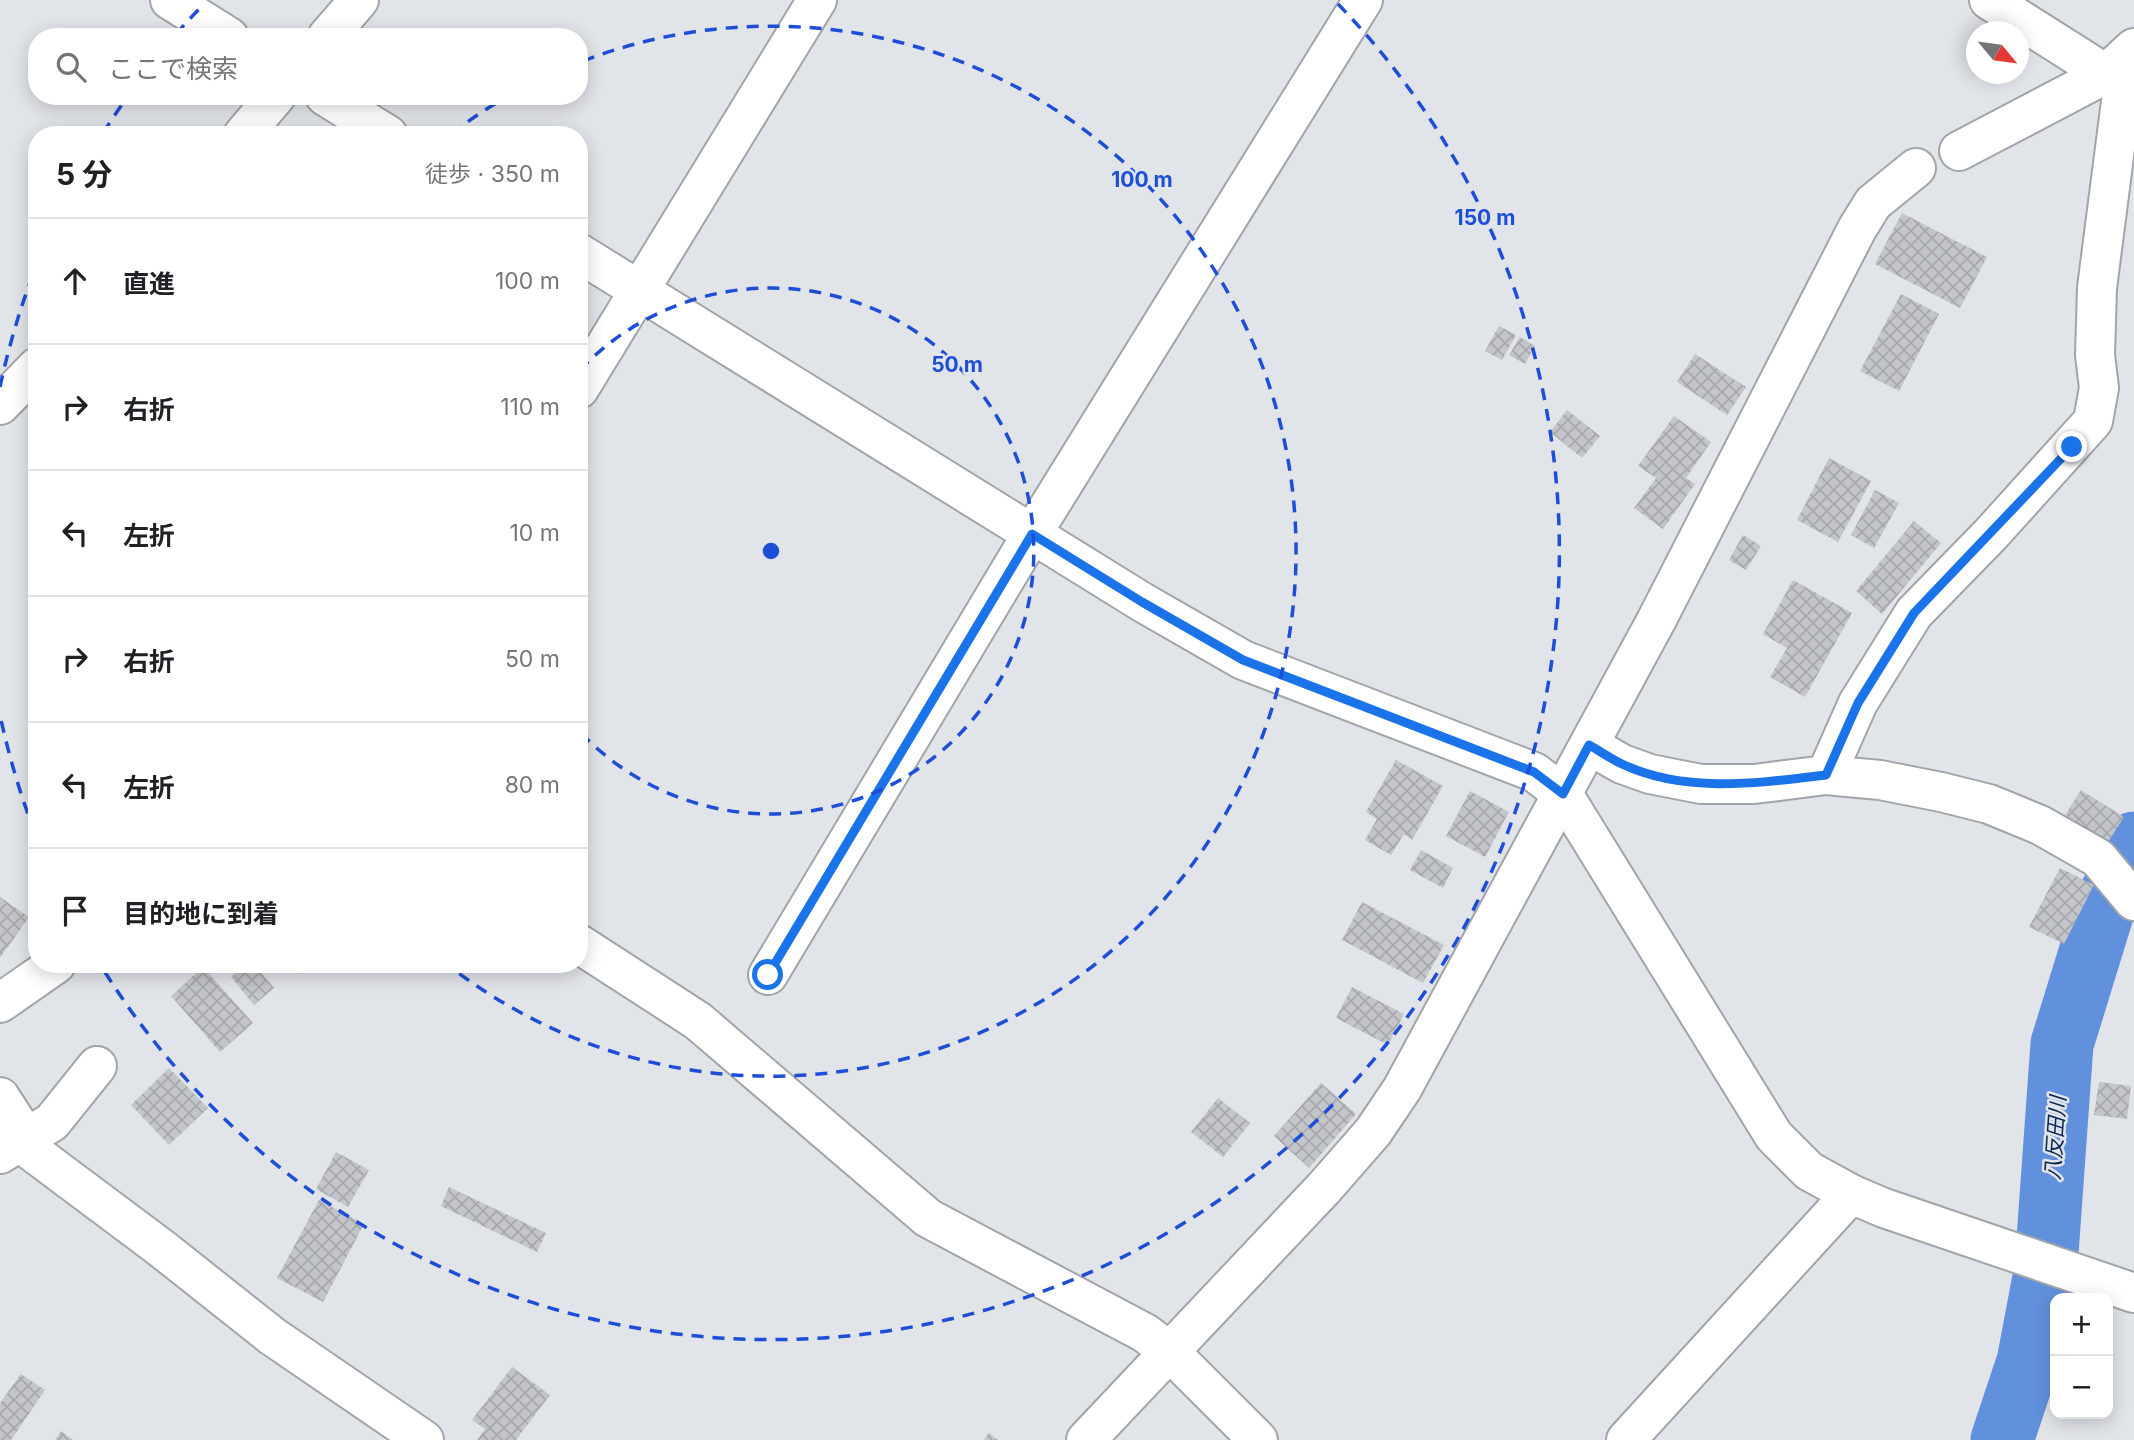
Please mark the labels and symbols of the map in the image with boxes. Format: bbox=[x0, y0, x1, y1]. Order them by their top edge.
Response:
north arrow bbox=[1966, 21, 2029, 84]
text: 100 m bbox=[1111, 167, 1173, 192]
text: 150 m bbox=[1455, 205, 1515, 230]
text: 50 m bbox=[931, 352, 983, 377]
route end bbox=[2056, 431, 2087, 462]
centre of rings bbox=[759, 539, 783, 563]
route start bbox=[752, 959, 783, 990]
water label: 八反田川 bbox=[2040, 1093, 2071, 1181]

